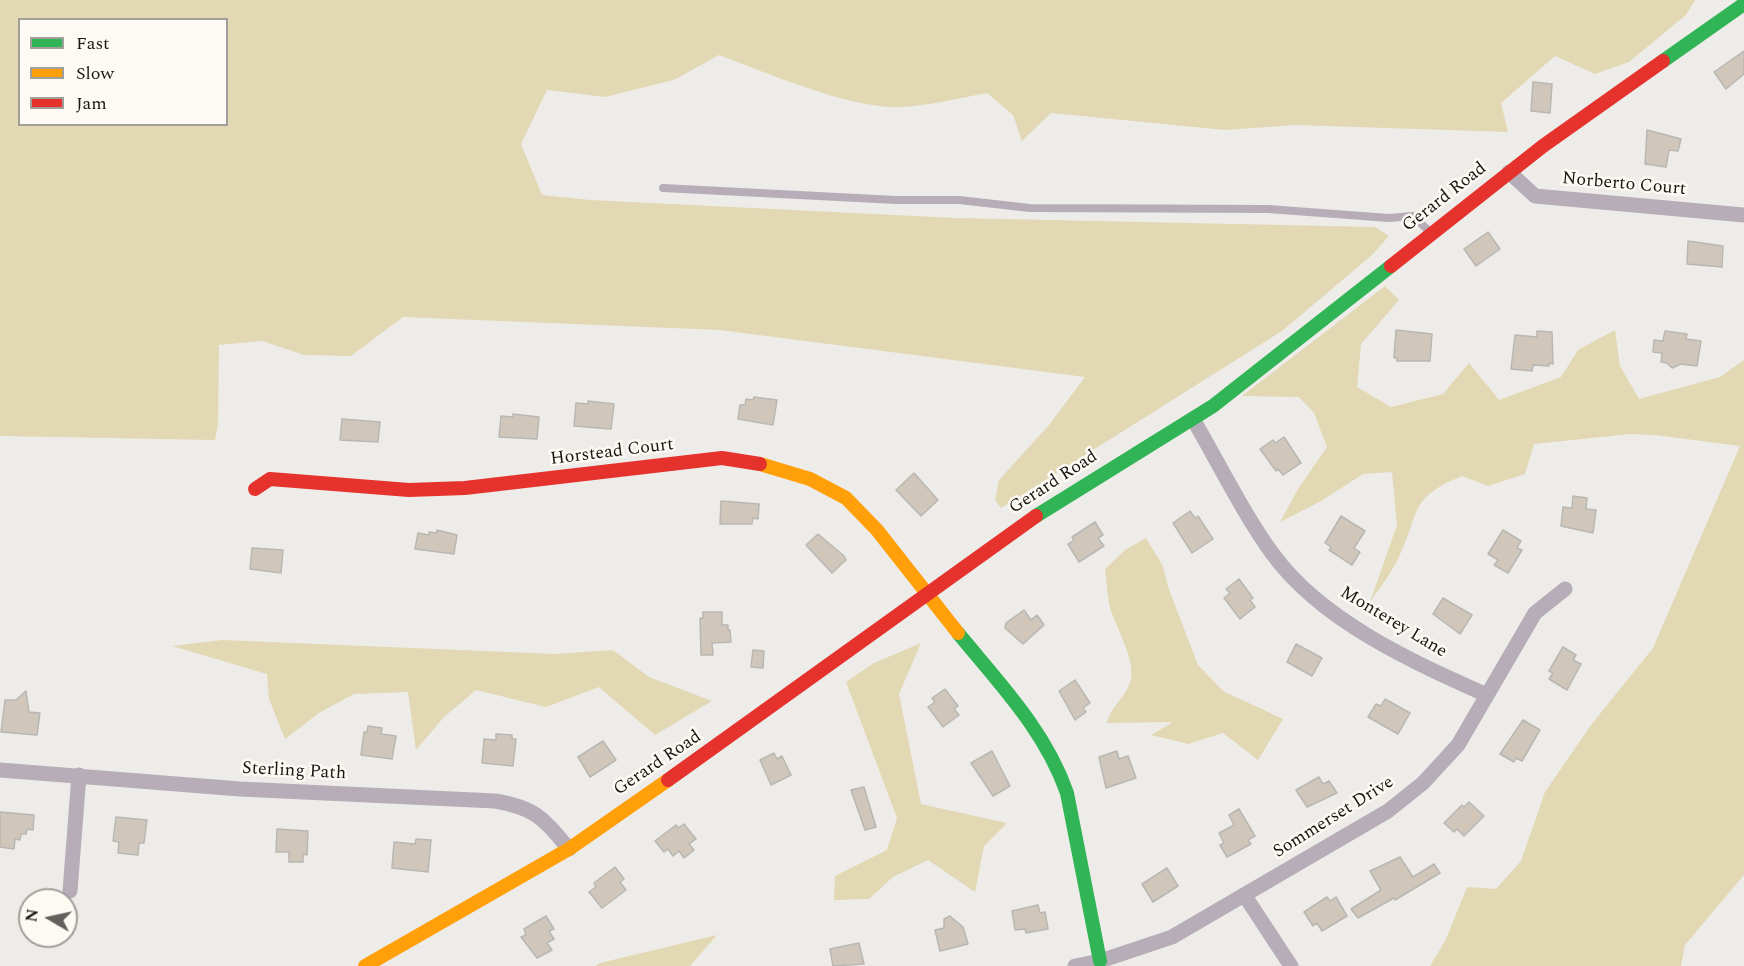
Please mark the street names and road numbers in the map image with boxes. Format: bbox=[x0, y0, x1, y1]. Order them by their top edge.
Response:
street label: Gerard Road bbox=[1399, 158, 1491, 238]
street label: Norberto Court bbox=[1561, 169, 1687, 201]
street label: Horstead Court bbox=[549, 435, 675, 471]
street label: Gerard Road bbox=[1006, 446, 1102, 520]
street label: Monterey Lane bbox=[1336, 583, 1450, 663]
street label: Gerard Road bbox=[610, 727, 706, 801]
street label: Sterling Path bbox=[241, 758, 347, 786]
street label: Sommerset Drive bbox=[1270, 772, 1398, 864]

